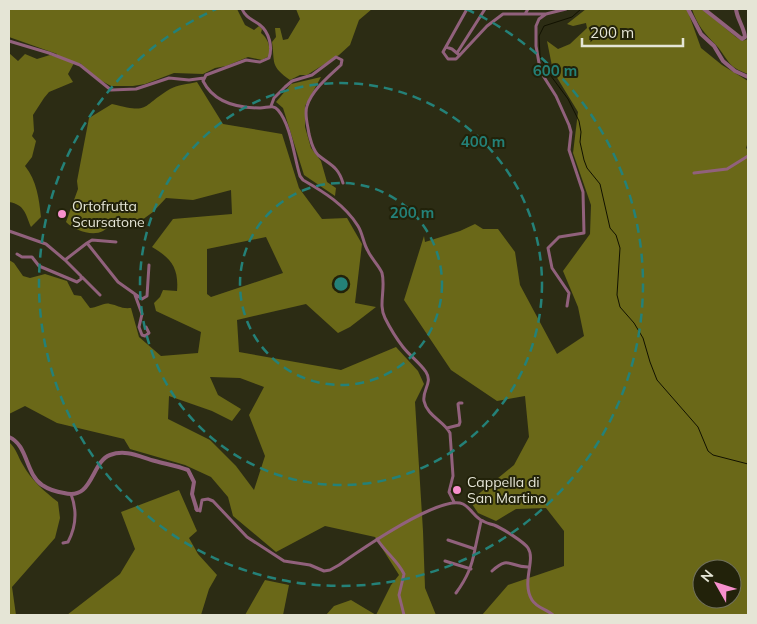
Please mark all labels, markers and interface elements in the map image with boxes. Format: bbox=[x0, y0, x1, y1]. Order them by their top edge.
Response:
scale bar bbox=[582, 15, 683, 47]
text: 200 m bbox=[590, 23, 634, 42]
text: 600 m bbox=[533, 61, 577, 80]
text: 400 m bbox=[461, 132, 505, 151]
place label: Ortofrutta Scursatone bbox=[72, 197, 145, 231]
text: 200 m bbox=[390, 203, 434, 222]
marker: Ortofrutta Scursatone bbox=[56, 208, 68, 220]
centre of rings bbox=[332, 275, 350, 293]
place label: Cappella di San Martino bbox=[467, 473, 546, 507]
marker: Cappella di San Martino bbox=[451, 484, 463, 496]
north arrow bbox=[692, 559, 742, 609]
text: N bbox=[697, 566, 717, 586]

